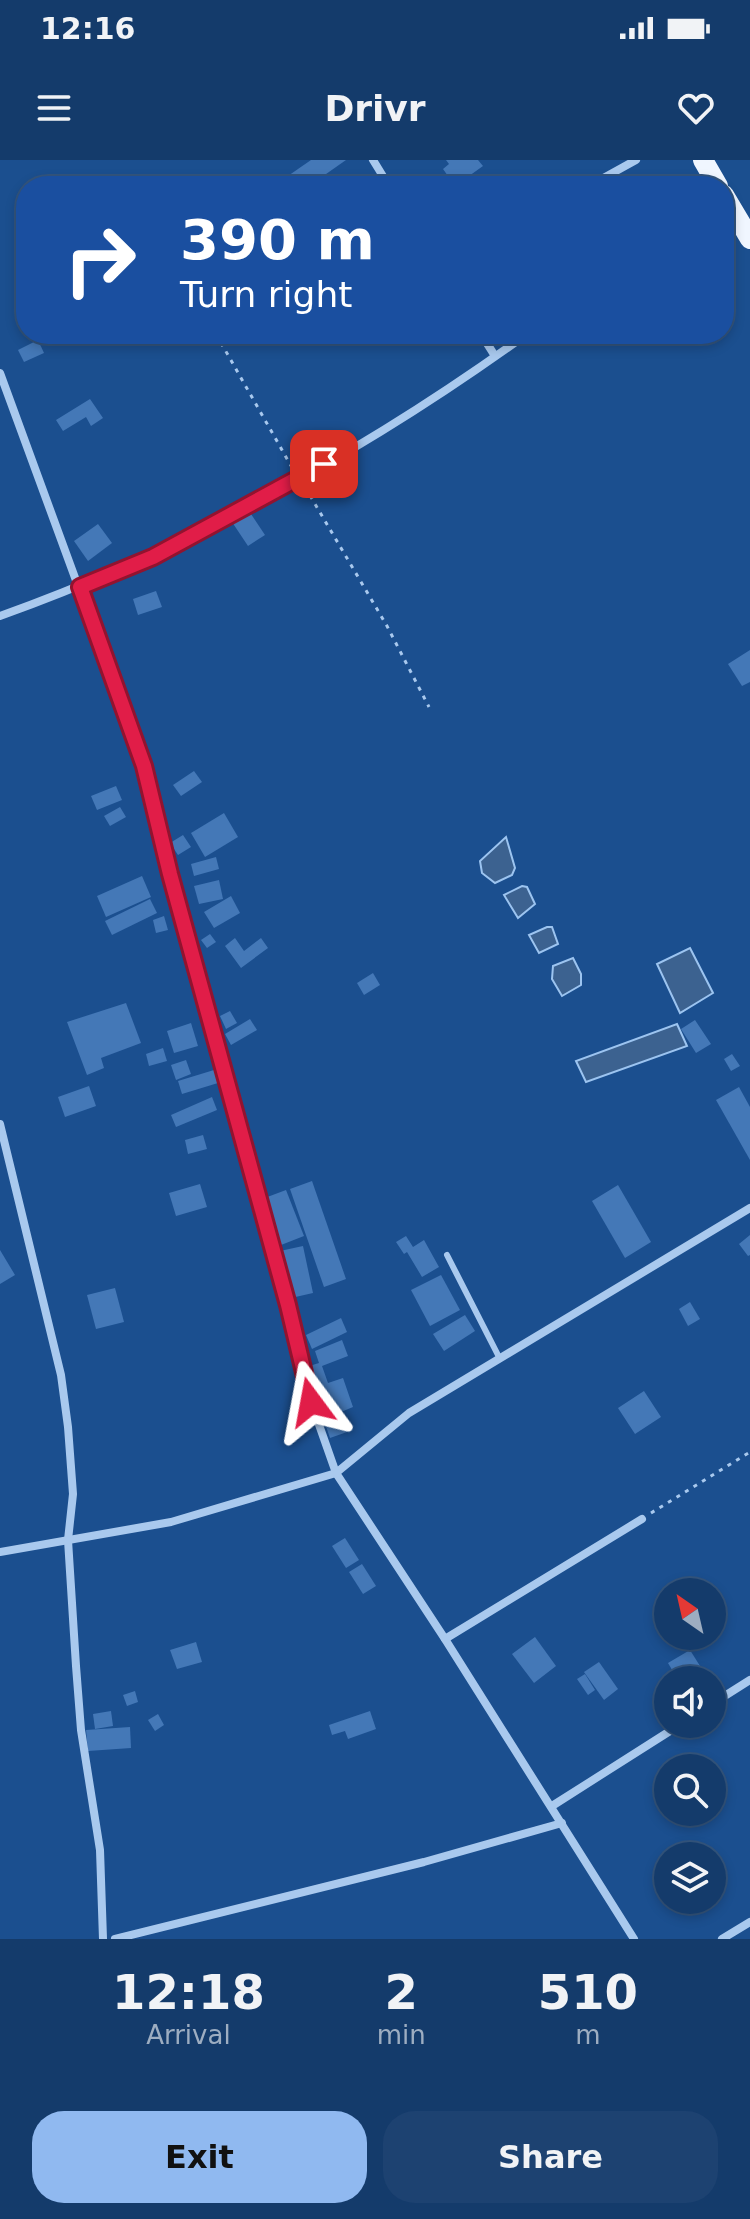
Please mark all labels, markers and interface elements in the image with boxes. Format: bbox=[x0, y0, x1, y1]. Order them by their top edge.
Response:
text: 12:16 bbox=[40, 11, 136, 46]
icon: menu bbox=[32, 86, 76, 130]
icon: heart bbox=[674, 86, 718, 130]
text: Drivr bbox=[324, 88, 426, 129]
text: 390 m bbox=[180, 207, 375, 272]
icon: right bbox=[48, 208, 152, 312]
text: Turn right bbox=[180, 274, 352, 315]
pin bbox=[290, 430, 358, 498]
icon: arrive bbox=[302, 442, 346, 486]
position arrow bbox=[269, 1360, 353, 1444]
north arrow bbox=[654, 1578, 726, 1650]
map controls bbox=[654, 1578, 726, 1914]
button: sound bbox=[654, 1666, 726, 1738]
button: search bbox=[654, 1754, 726, 1826]
button: layers bbox=[654, 1842, 726, 1914]
text: 12:18 bbox=[112, 1964, 265, 2020]
text: 2 bbox=[385, 1964, 418, 2020]
text: 510 bbox=[538, 1964, 638, 2020]
text: Arrival bbox=[146, 2020, 231, 2050]
text: min bbox=[377, 2020, 426, 2050]
text: m bbox=[575, 2020, 601, 2050]
button: Exit bbox=[32, 2111, 367, 2203]
button: Share bbox=[383, 2111, 718, 2203]

